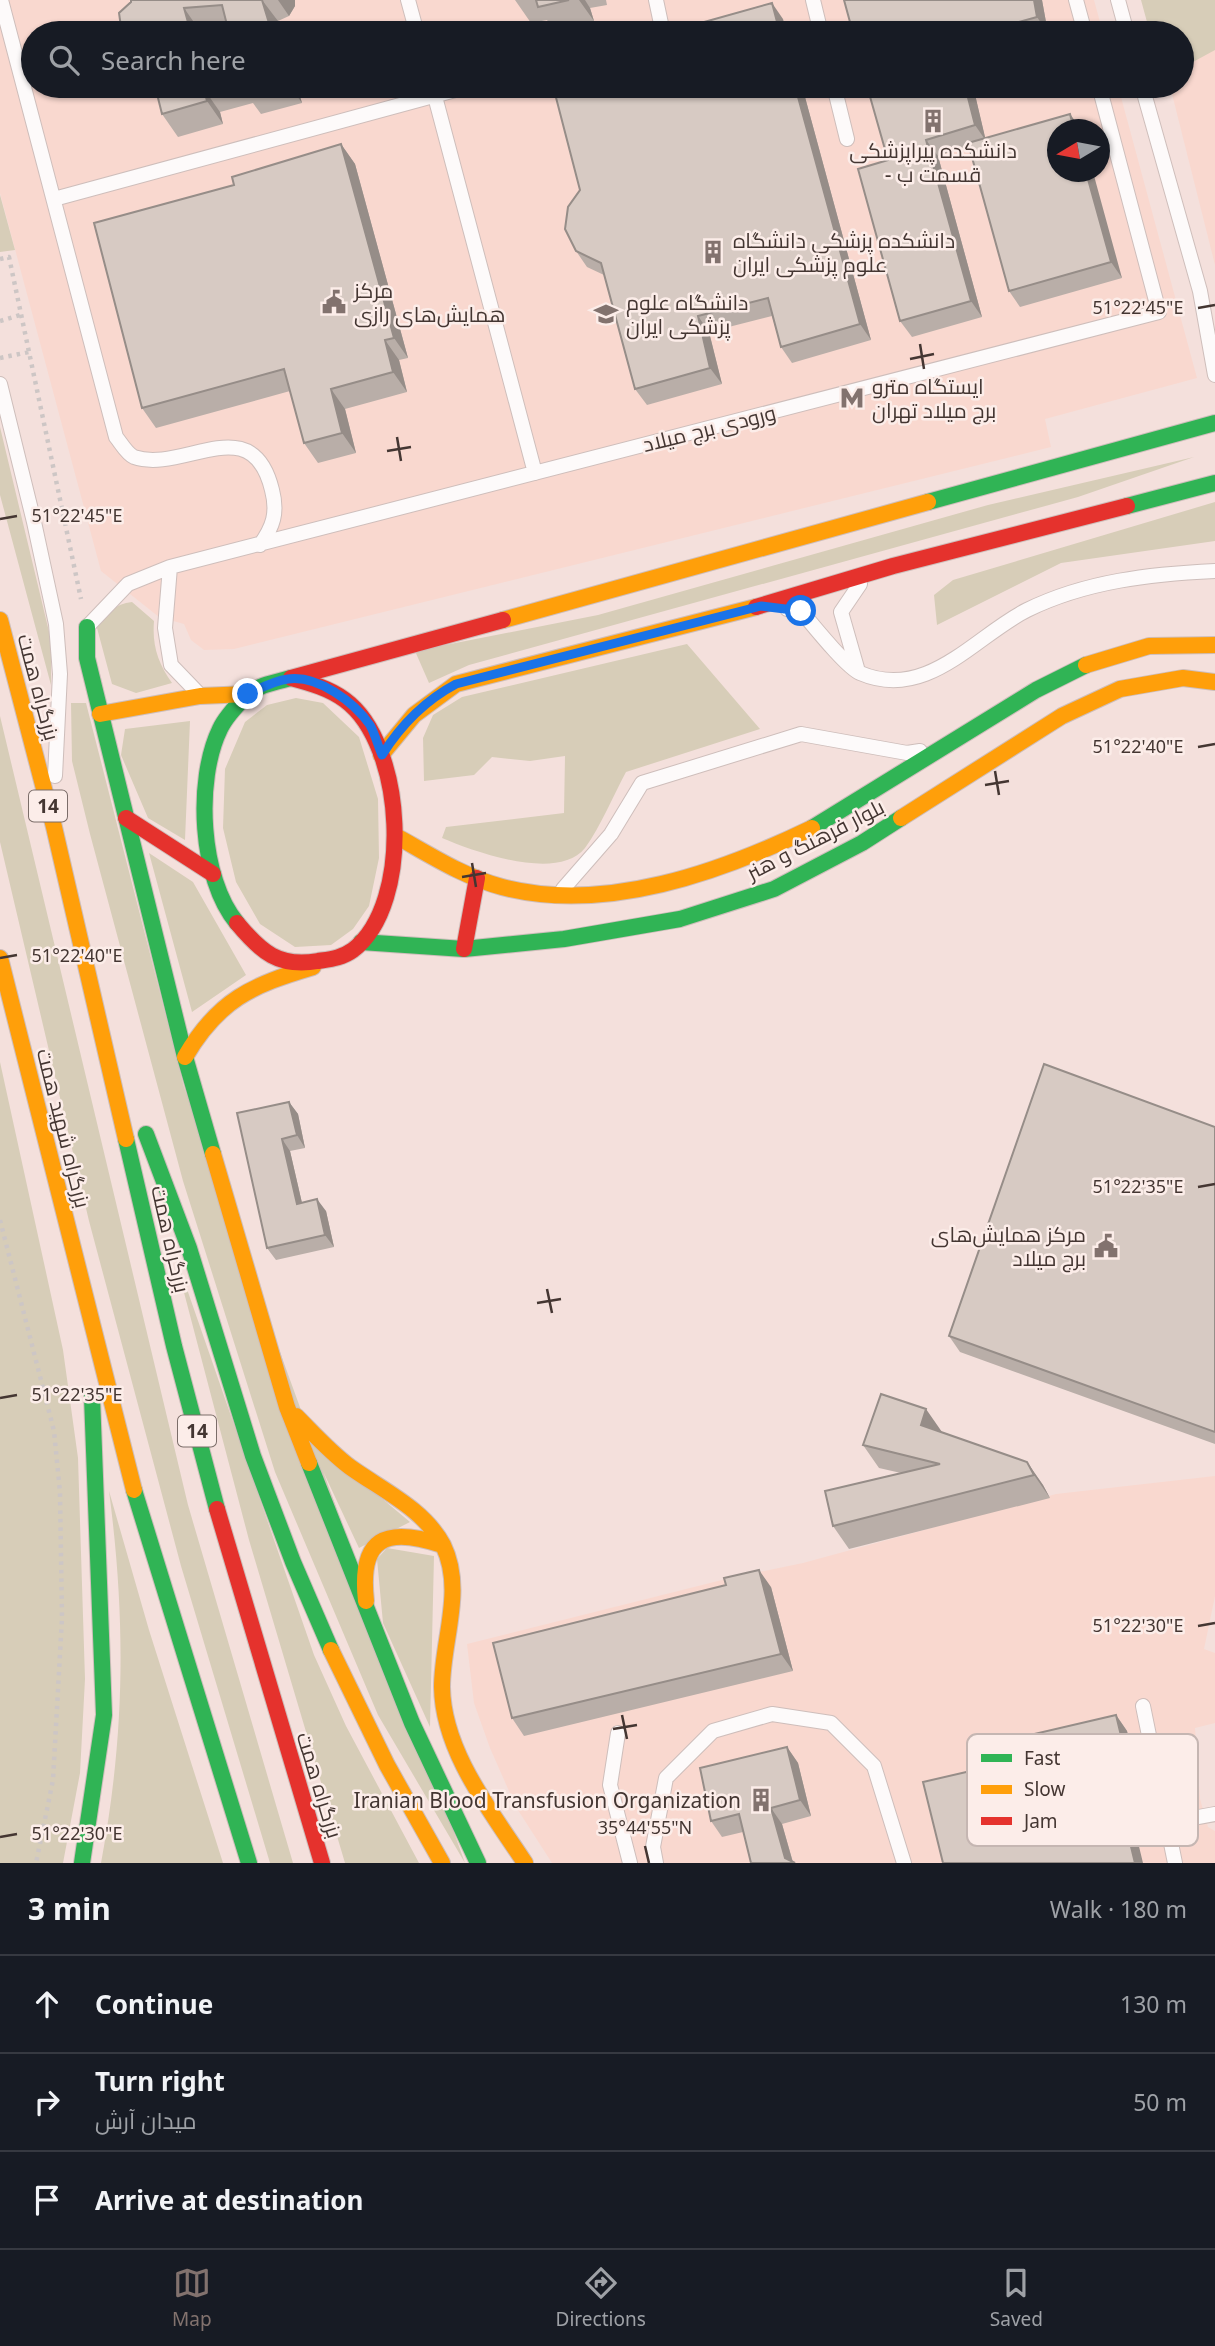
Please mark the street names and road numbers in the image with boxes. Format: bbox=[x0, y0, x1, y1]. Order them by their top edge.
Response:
street label: ورودی برج میلاد bbox=[639, 398, 779, 459]
street label: بزرگراه همت bbox=[11, 631, 67, 743]
road number: 14 bbox=[29, 790, 67, 821]
street label: بلوار فرهنگ و هنر bbox=[740, 792, 889, 886]
street label: بزرگراه شهید همت bbox=[31, 1045, 97, 1211]
street label: بزرگراه همت bbox=[145, 1183, 197, 1295]
road number: 14 bbox=[178, 1415, 216, 1446]
street label: بزرگراه همت bbox=[291, 1729, 349, 1841]

